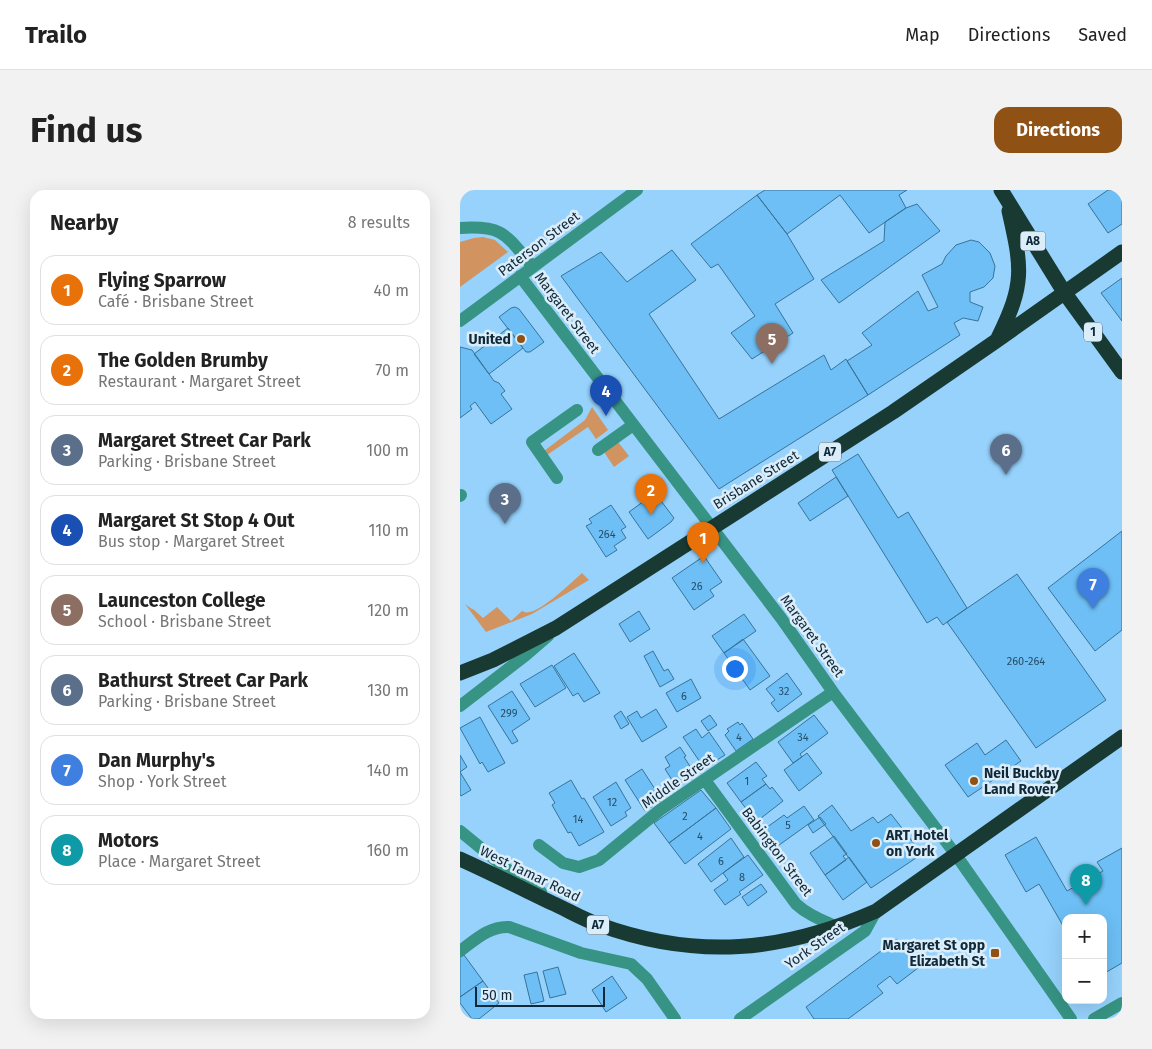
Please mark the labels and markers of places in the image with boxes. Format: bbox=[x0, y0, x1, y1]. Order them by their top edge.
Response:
pin: 5 bbox=[756, 323, 788, 364]
place label: United bbox=[469, 331, 511, 348]
marker: United bbox=[515, 333, 527, 345]
pin: 4 bbox=[590, 375, 622, 416]
pin: 6 bbox=[990, 434, 1022, 475]
pin: 2 bbox=[635, 474, 667, 515]
pin: 3 bbox=[489, 483, 521, 524]
pin: 1 bbox=[687, 522, 719, 563]
pin: 7 bbox=[1077, 568, 1109, 609]
place label: Neil Buckby Land Rover bbox=[984, 765, 1060, 798]
marker: Neil Buckby Land Rover bbox=[968, 775, 980, 787]
place label: ART Hotel on York bbox=[885, 827, 949, 860]
marker: ART Hotel on York bbox=[870, 837, 882, 849]
pin: 8 bbox=[1070, 864, 1102, 905]
place label: Margaret St opp Elizabeth St bbox=[883, 937, 986, 970]
marker: Margaret St opp Elizabeth St bbox=[989, 947, 1001, 959]

